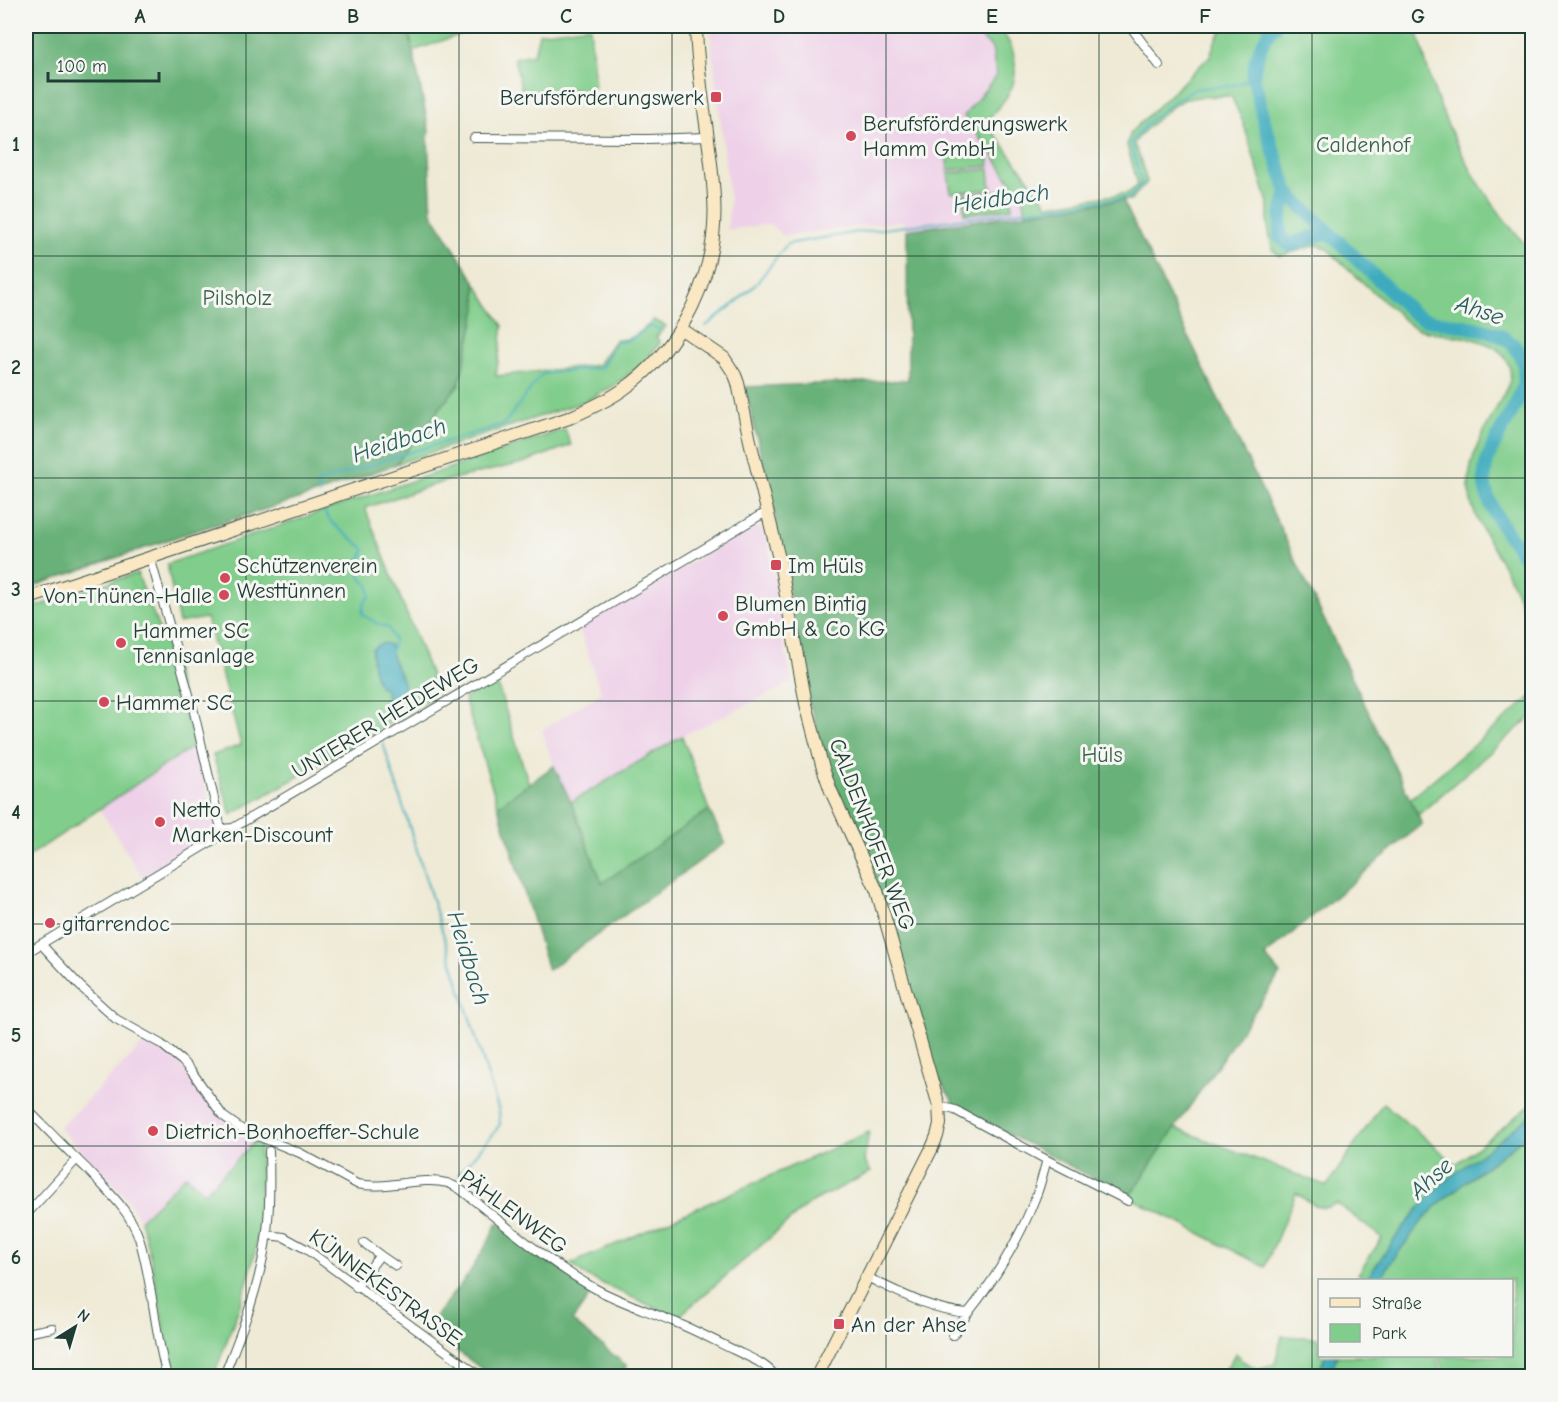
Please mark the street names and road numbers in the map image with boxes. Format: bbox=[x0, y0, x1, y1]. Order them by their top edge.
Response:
street label: UNTERER HEIDEWEG bbox=[287, 652, 484, 784]
street label: CALDENHOFER WEG bbox=[824, 735, 921, 934]
street label: PÄHLENWEG bbox=[454, 1164, 572, 1260]
street label: KÜNNEKESTRASSE bbox=[304, 1224, 467, 1352]

